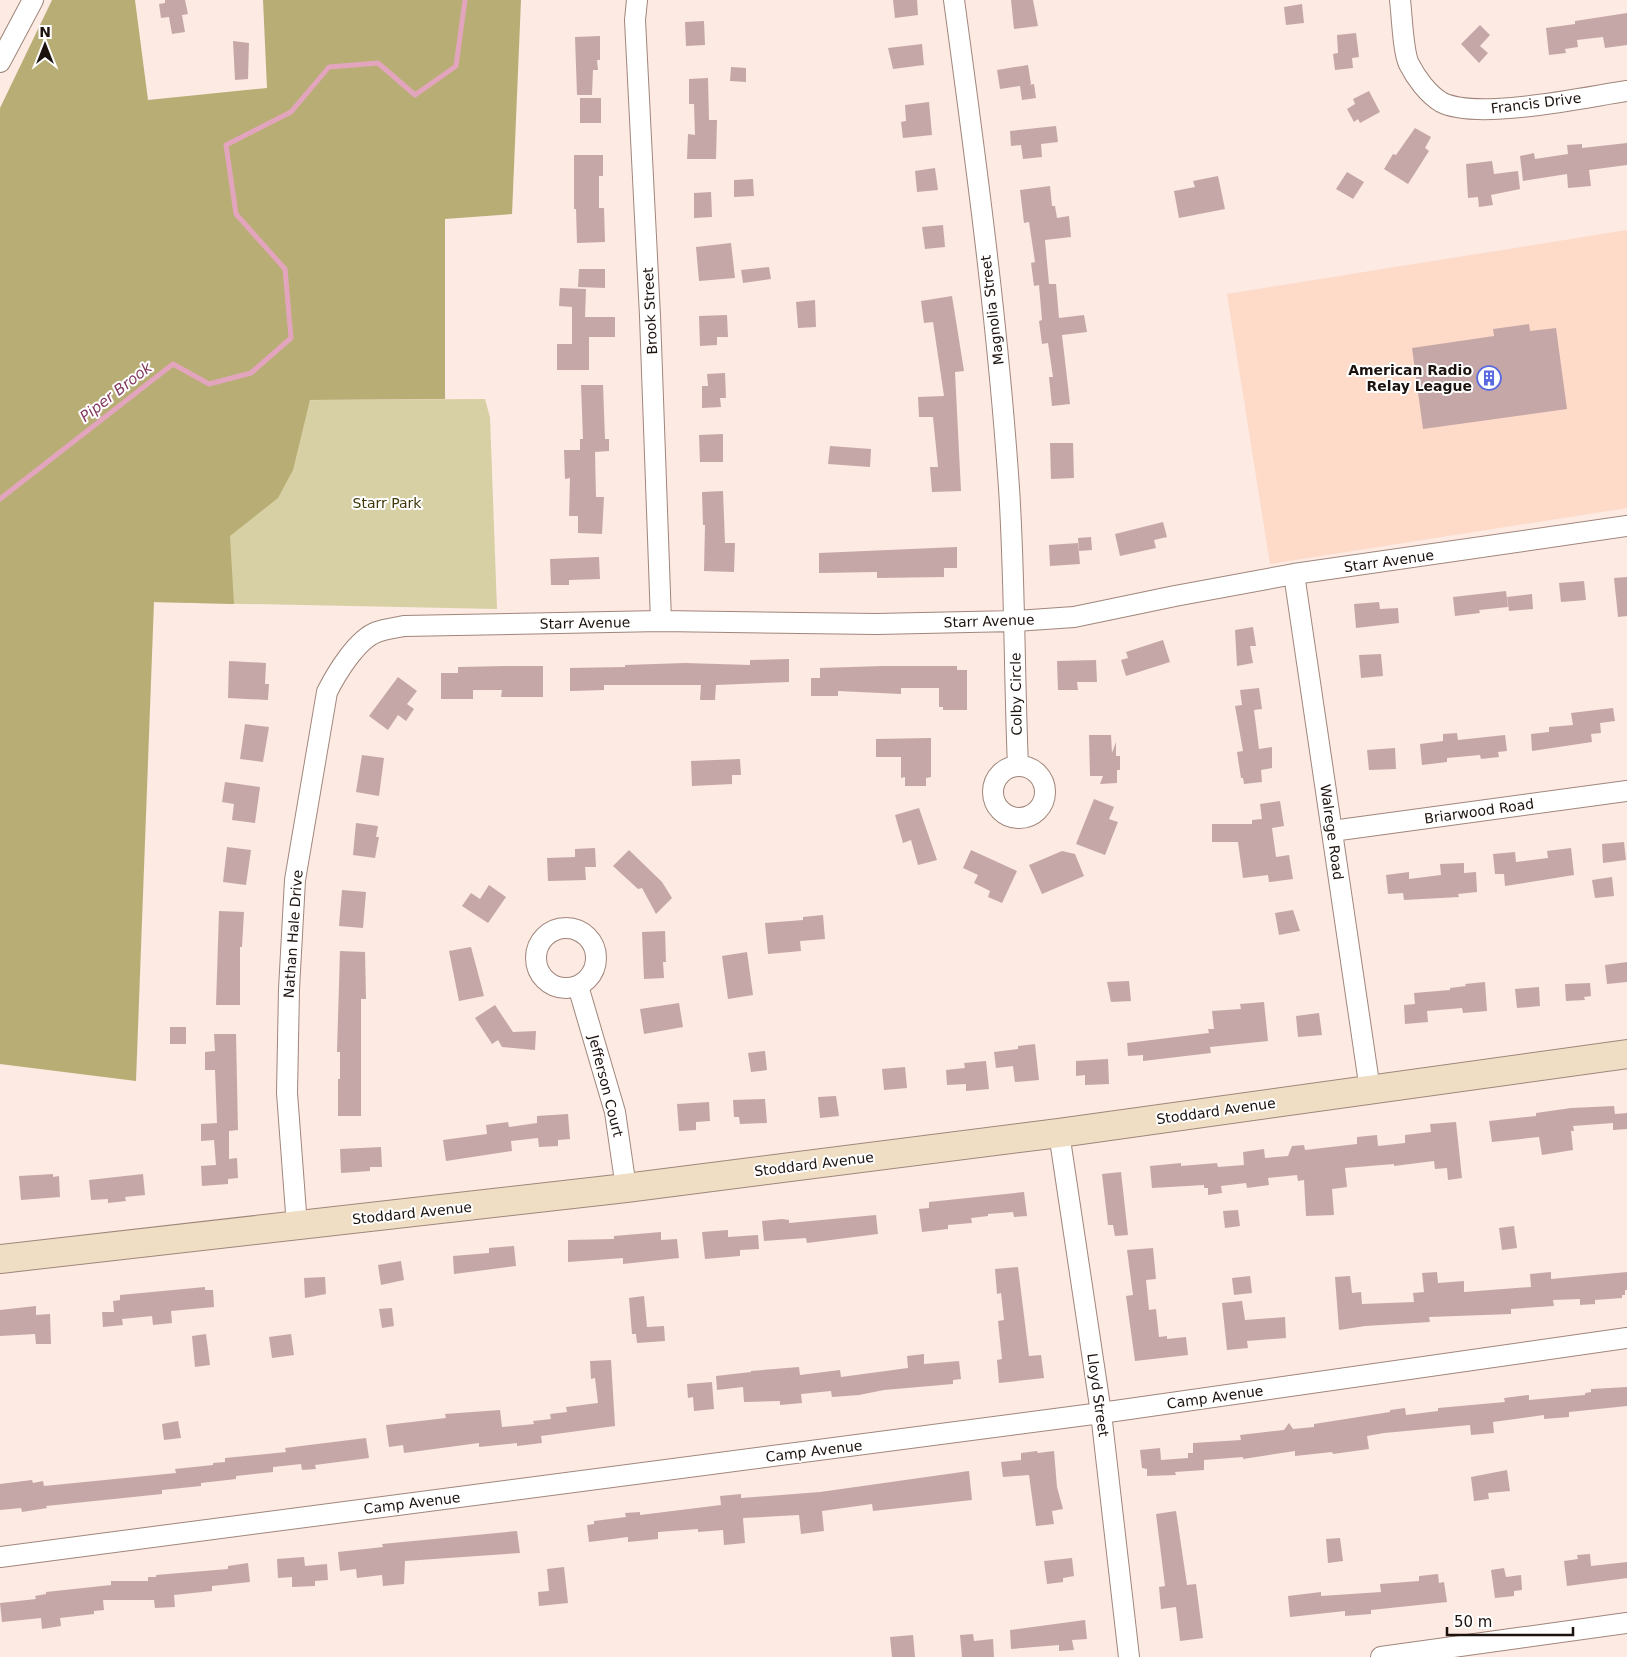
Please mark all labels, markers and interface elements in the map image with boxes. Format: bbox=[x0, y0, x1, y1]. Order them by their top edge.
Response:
north arrow bbox=[20, 20, 70, 70]
text: N bbox=[39, 24, 51, 40]
street label: Francis Drive bbox=[1490, 90, 1582, 116]
street label: Magnolia Street bbox=[977, 254, 1007, 366]
street label: Brook Street bbox=[640, 266, 660, 355]
water label: Piper Brook bbox=[76, 358, 157, 426]
place label: American Radio Relay League bbox=[1348, 362, 1472, 394]
building icon: American Radio Relay League bbox=[1476, 365, 1502, 391]
park label: Starr Park bbox=[353, 495, 422, 511]
street label: Starr Avenue bbox=[1343, 547, 1435, 575]
street label: Starr Avenue bbox=[943, 611, 1035, 631]
street label: Starr Avenue bbox=[540, 614, 630, 632]
street label: Colby Circle bbox=[1007, 652, 1025, 736]
street label: Walrege Road bbox=[1317, 783, 1347, 881]
street label: Briarwood Road bbox=[1423, 795, 1535, 827]
street label: Nathan Hale Drive bbox=[281, 869, 305, 999]
street label: Jefferson Court bbox=[585, 1032, 627, 1139]
street label: Stoddard Avenue bbox=[1155, 1095, 1277, 1127]
street label: Stoddard Avenue bbox=[753, 1149, 875, 1179]
street label: Stoddard Avenue bbox=[351, 1199, 473, 1227]
street label: Lloyd Street bbox=[1084, 1352, 1112, 1438]
street label: Camp Avenue bbox=[1166, 1382, 1264, 1412]
street label: Camp Avenue bbox=[765, 1437, 863, 1465]
street label: Camp Avenue bbox=[363, 1489, 461, 1517]
scale bar bbox=[1447, 1604, 1573, 1636]
text: 50 m bbox=[1454, 1613, 1492, 1631]

